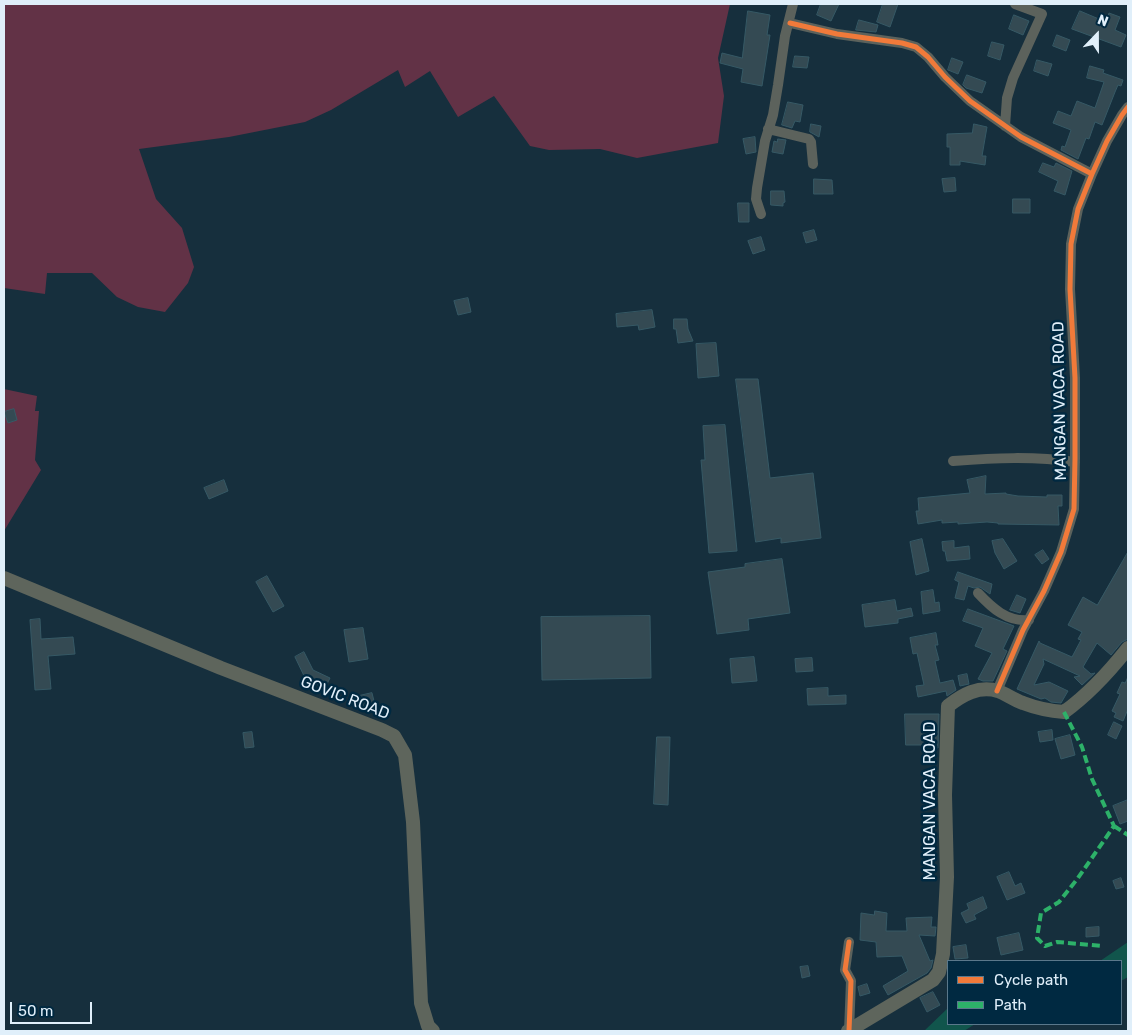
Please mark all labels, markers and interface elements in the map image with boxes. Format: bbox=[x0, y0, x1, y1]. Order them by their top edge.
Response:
north arrow bbox=[1072, 10, 1122, 60]
text: N bbox=[1095, 11, 1111, 30]
street label: MANGAN VACA ROAD bbox=[1049, 321, 1071, 481]
street label: GOVIC ROAD bbox=[298, 672, 392, 724]
street label: MANGAN VACA ROAD bbox=[920, 721, 940, 881]
legend bbox=[947, 960, 1122, 1025]
text: Cycle path bbox=[994, 971, 1068, 989]
scale bar bbox=[12, 992, 95, 1024]
text: Path bbox=[994, 996, 1027, 1014]
text: 50 m bbox=[18, 1002, 53, 1020]

